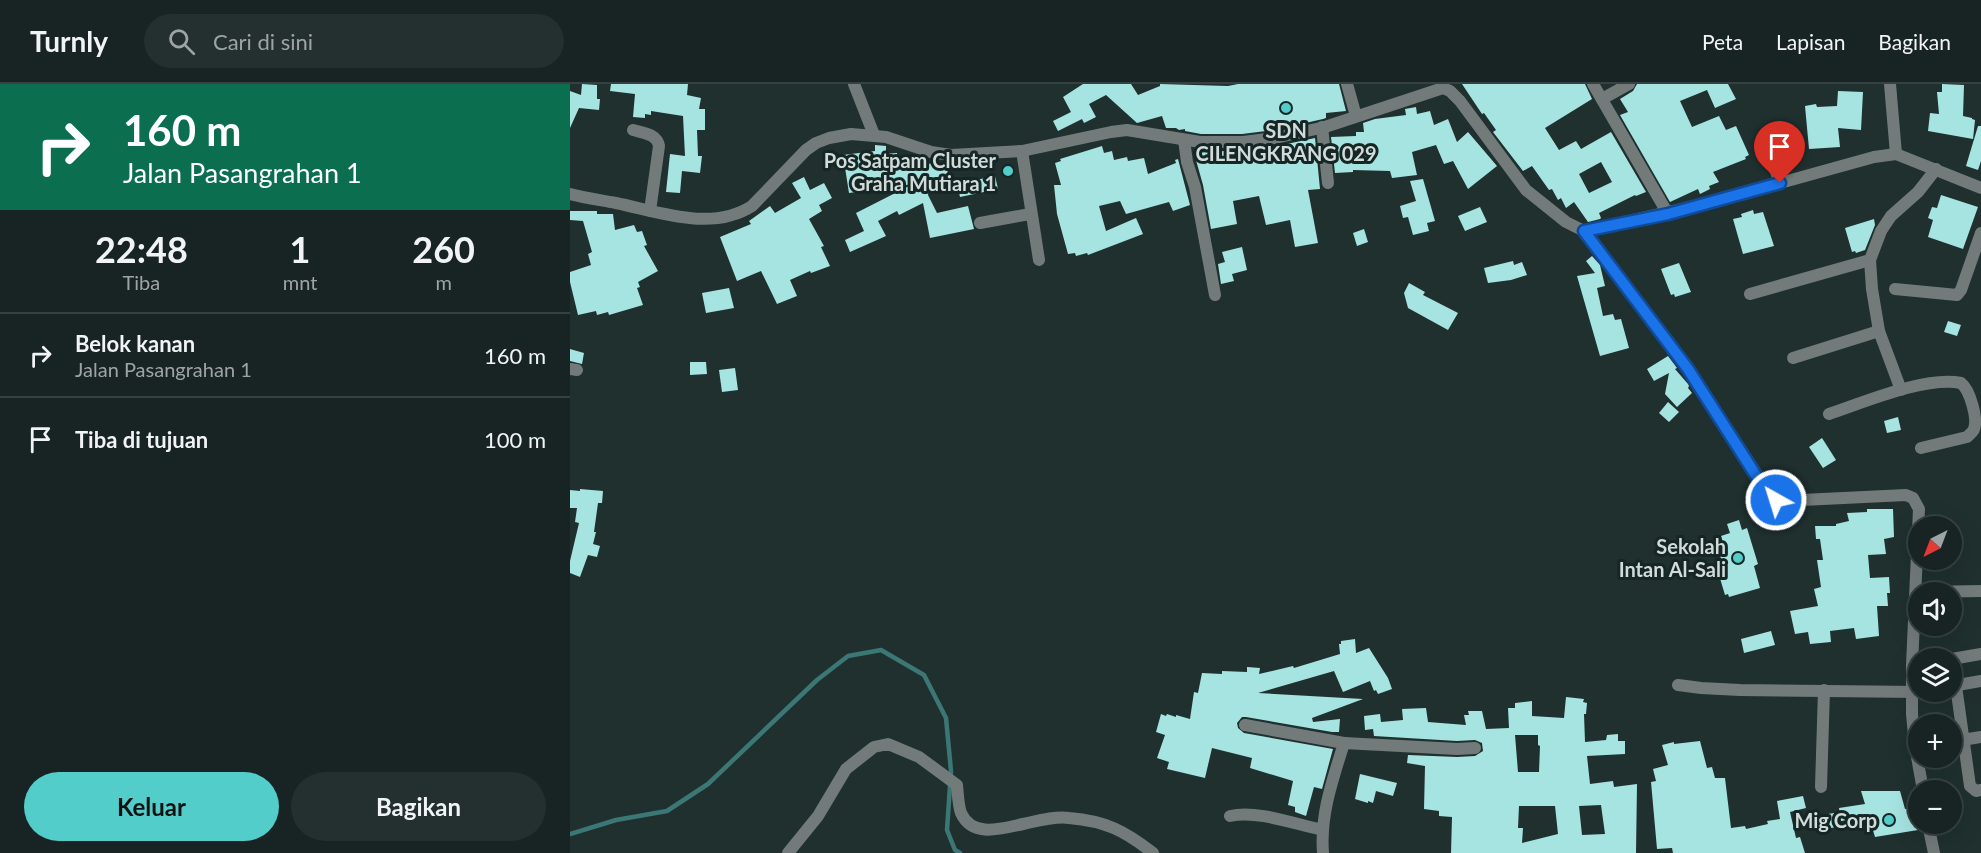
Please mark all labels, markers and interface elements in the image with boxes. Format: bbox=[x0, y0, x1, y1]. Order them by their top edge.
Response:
search box bbox=[144, 14, 564, 68]
text: Turnly bbox=[30, 24, 108, 58]
icon: search bbox=[165, 25, 198, 58]
text: Cari di sini bbox=[213, 28, 313, 55]
text: Peta bbox=[1702, 29, 1743, 54]
text: Lapisan bbox=[1776, 29, 1845, 54]
text: Bagikan bbox=[1878, 29, 1951, 54]
marker: SDN CILENGKRANG 029 bbox=[1279, 101, 1293, 115]
text: 160 m bbox=[123, 105, 241, 155]
icon: right bbox=[24, 108, 102, 186]
place label: SDN CILENGKRANG 029 bbox=[1195, 118, 1377, 165]
pin bbox=[1754, 121, 1805, 183]
icon: arrive bbox=[1763, 130, 1796, 163]
place label: Pos Satpam Cluster Graha Mutiara 1 bbox=[824, 148, 997, 195]
text: Jalan Pasangrahan 1 bbox=[123, 156, 362, 189]
marker: Pos Satpam Cluster Graha Mutiara 1 bbox=[1001, 164, 1015, 178]
text: 22:48 bbox=[95, 227, 188, 271]
text: 1 bbox=[290, 227, 311, 271]
text: 260 bbox=[412, 227, 475, 271]
text: Tiba bbox=[123, 270, 160, 294]
text: mnt bbox=[283, 270, 317, 294]
text: m bbox=[435, 270, 452, 294]
text: Belok kanan bbox=[75, 330, 195, 357]
icon: right bbox=[24, 339, 57, 372]
text: 160 m bbox=[484, 342, 546, 369]
text: Jalan Pasangrahan 1 bbox=[75, 357, 252, 381]
icon: arrive bbox=[24, 423, 57, 456]
text: Tiba di tujuan bbox=[75, 426, 208, 453]
text: 100 m bbox=[484, 426, 546, 453]
position arrow bbox=[1744, 468, 1808, 532]
north arrow bbox=[1908, 516, 1962, 570]
map controls bbox=[1908, 516, 1962, 834]
place label: Sekolah Intan Al-Sali bbox=[1619, 534, 1726, 581]
marker: Sekolah Intan Al-Sali bbox=[1731, 551, 1745, 565]
button: sound bbox=[1908, 582, 1962, 636]
button: layers bbox=[1908, 648, 1962, 702]
button: + bbox=[1908, 714, 1962, 768]
button: Keluar bbox=[24, 772, 279, 841]
button: Bagikan bbox=[291, 772, 546, 841]
button: − bbox=[1908, 780, 1962, 834]
place label: Mig Corp bbox=[1794, 808, 1877, 832]
marker: Mig Corp bbox=[1882, 813, 1896, 827]

